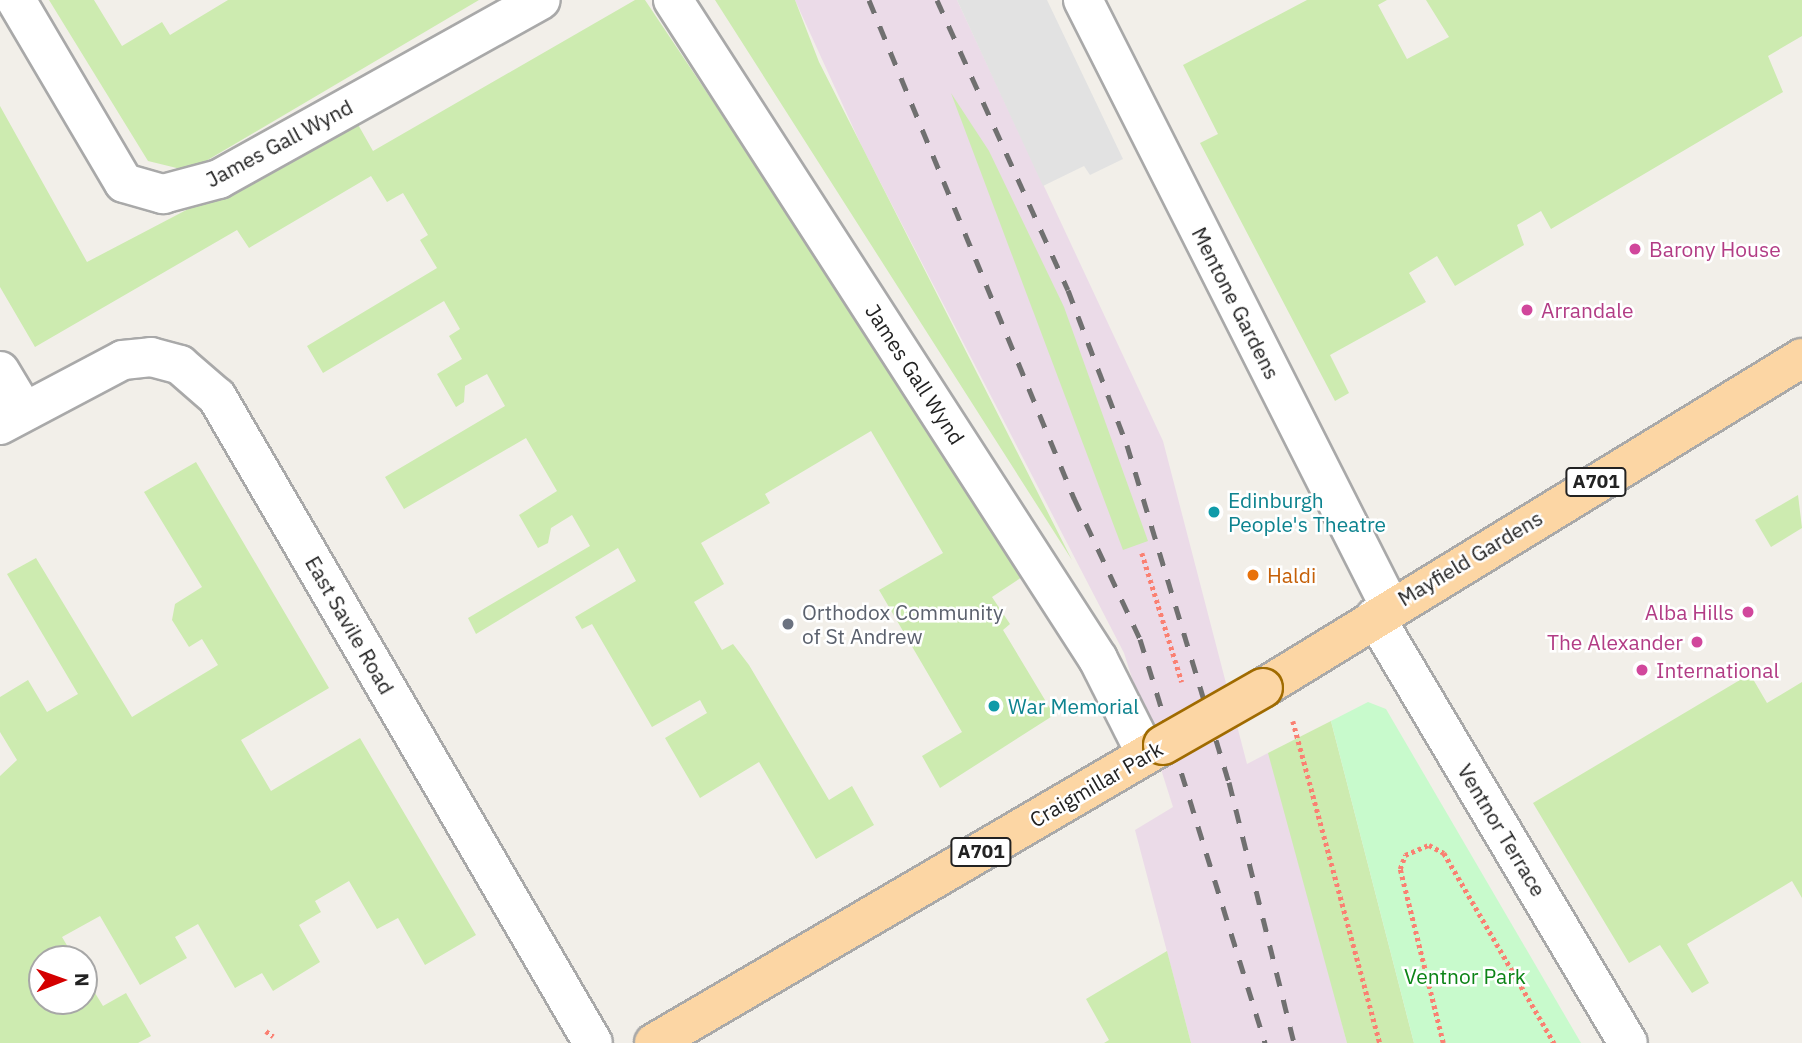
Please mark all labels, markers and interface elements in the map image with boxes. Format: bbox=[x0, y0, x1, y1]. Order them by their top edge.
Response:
street label: James Gall Wynd bbox=[201, 94, 357, 192]
street label: Mentone Gardens bbox=[1187, 223, 1285, 383]
place label: Barony House bbox=[1649, 236, 1781, 262]
marker: Barony House bbox=[1627, 241, 1643, 257]
place label: Arrandale bbox=[1541, 297, 1634, 323]
street label: James Gall Wynd bbox=[860, 299, 970, 449]
marker: Arrandale bbox=[1519, 302, 1535, 318]
road number: A701 bbox=[1564, 467, 1628, 498]
place label: Edinburgh People's Theatre bbox=[1228, 487, 1386, 537]
marker: Edinburgh People's Theatre bbox=[1206, 504, 1222, 520]
street label: Mayfield Gardens bbox=[1393, 505, 1547, 611]
street label: East Savile Road bbox=[300, 552, 400, 698]
place label: Haldi bbox=[1267, 562, 1316, 588]
marker: Haldi bbox=[1245, 567, 1261, 583]
place label: Orthodox Community of St Andrew bbox=[802, 599, 1003, 649]
place label: Alba Hills bbox=[1645, 599, 1734, 625]
marker: Alba Hills bbox=[1740, 604, 1756, 620]
marker: Orthodox Community of St Andrew bbox=[780, 616, 796, 632]
place label: The Alexander bbox=[1547, 629, 1683, 655]
marker: The Alexander bbox=[1689, 634, 1705, 650]
place label: International bbox=[1656, 657, 1779, 683]
marker: International bbox=[1634, 662, 1650, 678]
place label: War Memorial bbox=[1008, 693, 1139, 719]
marker: War Memorial bbox=[986, 698, 1002, 714]
street label: Craigmillar Park bbox=[1025, 736, 1167, 832]
street label: Ventnor Terrace bbox=[1453, 759, 1551, 901]
road number: A701 bbox=[950, 836, 1012, 867]
north arrow bbox=[28, 945, 98, 1015]
park label: Ventnor Park bbox=[1404, 963, 1526, 989]
text: N bbox=[70, 973, 94, 987]

